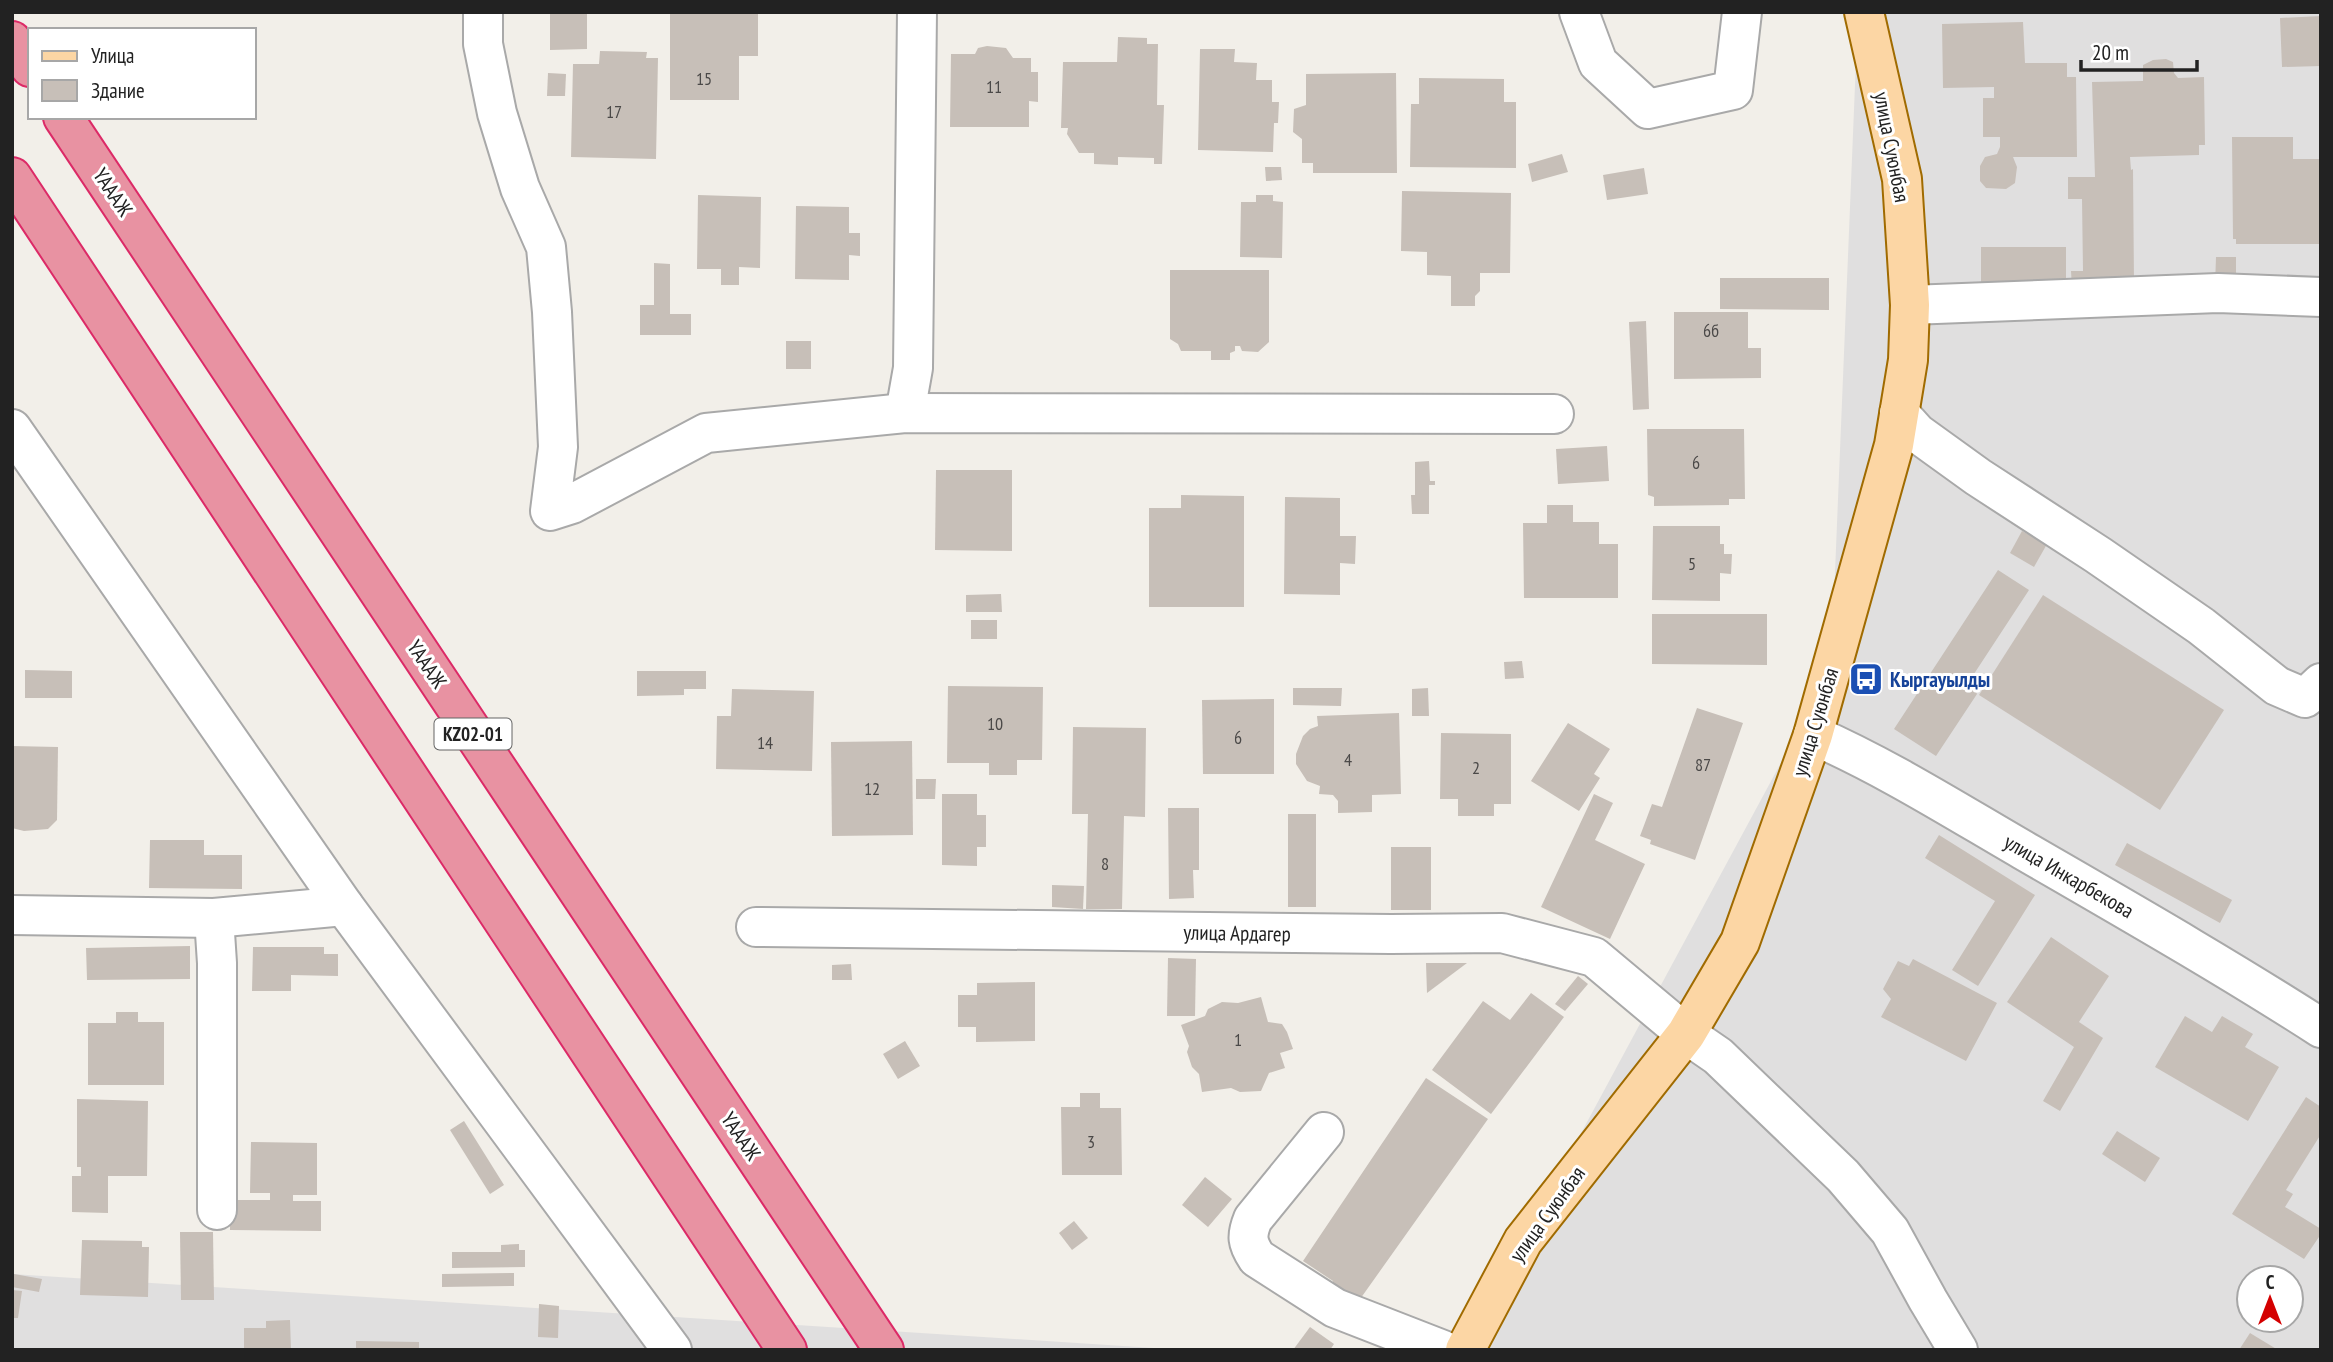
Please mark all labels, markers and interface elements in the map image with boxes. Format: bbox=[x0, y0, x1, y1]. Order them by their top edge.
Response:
legend bbox=[28, 28, 256, 119]
scale bar bbox=[2081, 28, 2196, 72]
text: 20 m bbox=[2092, 39, 2129, 66]
text: Улица bbox=[91, 42, 134, 69]
house number: 15 bbox=[696, 67, 712, 90]
house number: 11 bbox=[986, 75, 1002, 98]
text: Здание bbox=[91, 77, 145, 104]
street label: улица Суюнбая bbox=[1868, 90, 1916, 204]
house number: 17 bbox=[606, 100, 622, 123]
street label: ҮАААЖ bbox=[87, 163, 139, 221]
house number: 6б bbox=[1703, 319, 1719, 342]
house number: 6 bbox=[1692, 451, 1700, 474]
house number: 5 bbox=[1688, 552, 1696, 575]
street label: ҮАААЖ bbox=[401, 635, 453, 693]
bus stop icon: Кыргауылды bbox=[1847, 660, 1885, 698]
street label: улица Суюнбая bbox=[1786, 665, 1844, 779]
place label: Кыргауылды bbox=[1890, 666, 1990, 693]
house number: 10 bbox=[987, 712, 1003, 735]
road number: KZ02-01 bbox=[434, 719, 512, 750]
house number: 6 bbox=[1234, 726, 1242, 749]
house number: 14 bbox=[757, 731, 773, 754]
house number: 4 bbox=[1344, 748, 1352, 771]
house number: 87 bbox=[1695, 753, 1711, 776]
house number: 2 bbox=[1472, 756, 1480, 779]
house number: 12 bbox=[864, 777, 880, 800]
street label: улица Инкарбекова bbox=[1999, 828, 2139, 924]
house number: 8 bbox=[1101, 852, 1109, 875]
street label: улица Ардагер bbox=[1183, 919, 1291, 947]
house number: 1 bbox=[1234, 1028, 1242, 1051]
street label: ҮАААЖ bbox=[715, 1107, 767, 1165]
house number: 3 bbox=[1087, 1130, 1095, 1153]
street label: улица Суюнбая bbox=[1503, 1161, 1591, 1267]
north arrow bbox=[2235, 1264, 2305, 1334]
text: С bbox=[2266, 1270, 2275, 1294]

